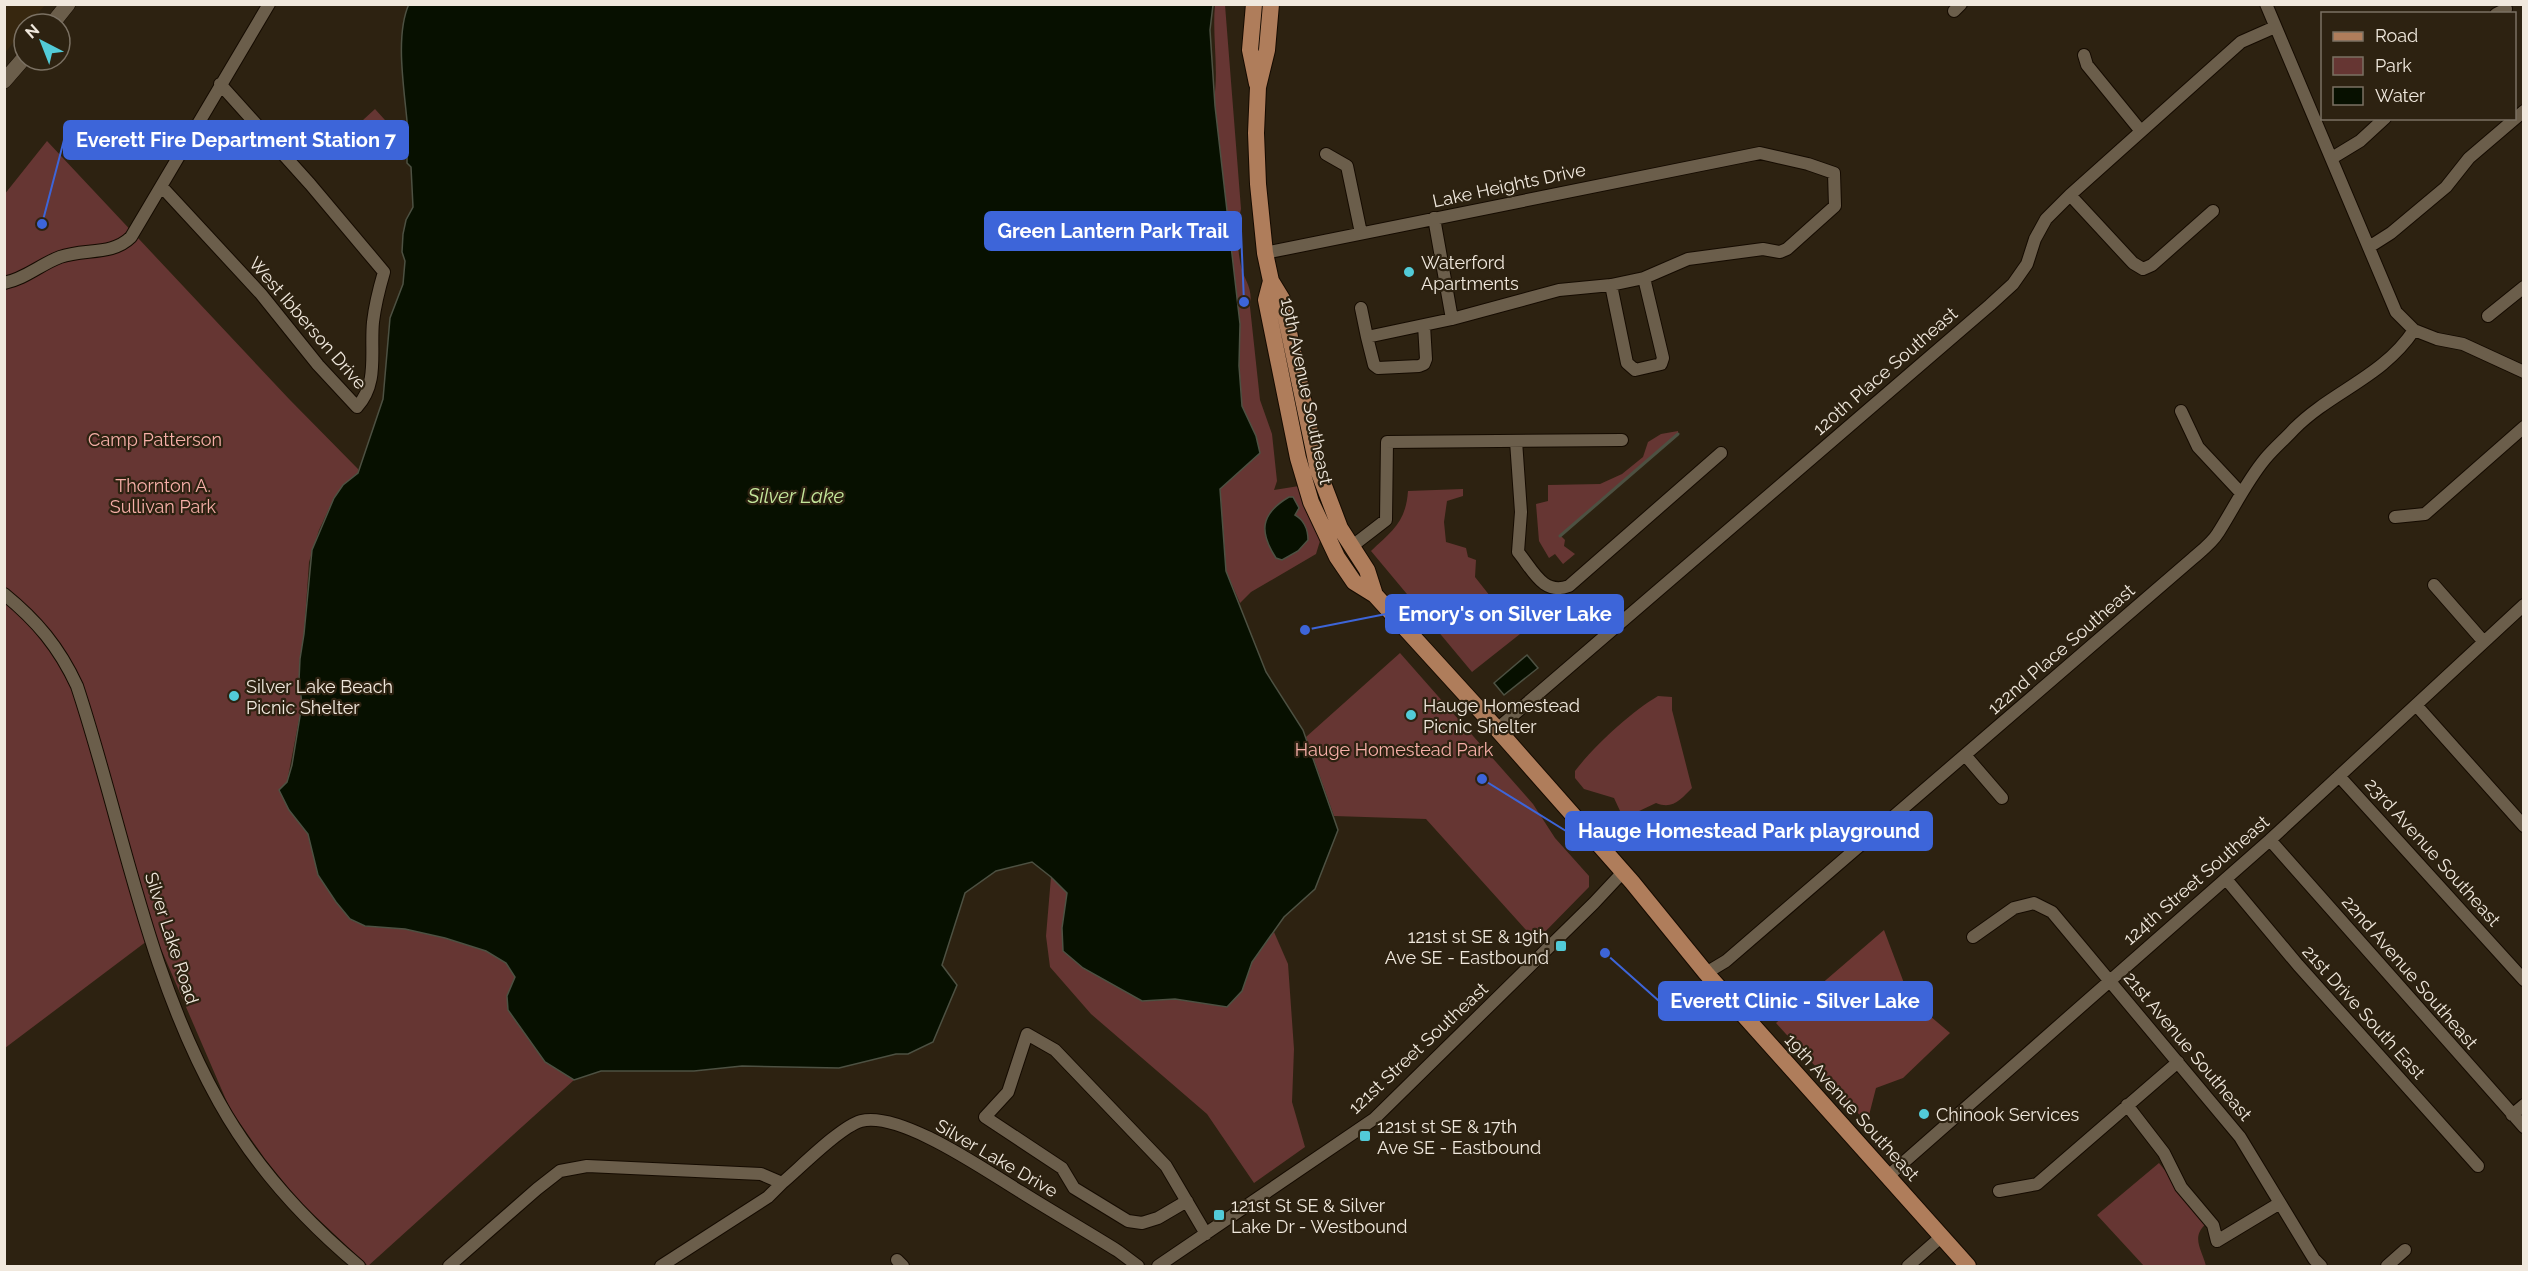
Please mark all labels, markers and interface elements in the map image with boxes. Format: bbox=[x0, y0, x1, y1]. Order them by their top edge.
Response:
north arrow bbox=[12, 12, 72, 72]
legend bbox=[2321, 12, 2516, 120]
text: N bbox=[21, 20, 43, 42]
text: Road bbox=[2375, 25, 2418, 46]
text: Park bbox=[2375, 55, 2412, 76]
text: Water bbox=[2375, 85, 2426, 106]
callout: Everett Fire Department Station 7 bbox=[64, 121, 408, 159]
text: Everett Fire Department Station 7 bbox=[76, 128, 397, 152]
street label: Lake Heights Drive bbox=[1431, 158, 1588, 211]
callout: Green Lantern Park Trail bbox=[985, 212, 1241, 250]
text: Green Lantern Park Trail bbox=[997, 219, 1229, 243]
place label: Waterford Apartments bbox=[1421, 252, 1519, 294]
street label: West Ibberson Drive bbox=[245, 253, 371, 394]
marker: Waterford Apartments bbox=[1402, 265, 1416, 279]
street label: 19th Avenue Southeast bbox=[1277, 296, 1337, 486]
street label: 120th Place Southeast bbox=[1809, 303, 1961, 439]
park label: Camp Patterson bbox=[88, 429, 222, 450]
park label: Thornton A. Sullivan Park bbox=[110, 475, 217, 517]
water label: Silver Lake bbox=[747, 484, 845, 508]
street label: 122nd Place Southeast bbox=[1983, 580, 2139, 718]
callout: Emory's on Silver Lake bbox=[1386, 595, 1623, 633]
text: Emory's on Silver Lake bbox=[1398, 602, 1612, 626]
place label: Silver Lake Beach Picnic Shelter bbox=[246, 676, 393, 718]
marker: Silver Lake Beach Picnic Shelter bbox=[227, 689, 241, 703]
place label: Hauge Homestead Picnic Shelter bbox=[1423, 695, 1580, 737]
marker: Hauge Homestead Picnic Shelter bbox=[1404, 708, 1418, 722]
park label: Hauge Homestead Park bbox=[1295, 739, 1494, 760]
street label: 23rd Avenue Southeast bbox=[2361, 774, 2505, 930]
street label: 124th Street Southeast bbox=[2119, 811, 2273, 949]
callout: Hauge Homestead Park playground bbox=[1566, 812, 1932, 850]
text: Hauge Homestead Park playground bbox=[1578, 819, 1920, 843]
street label: Silver Lake Road bbox=[141, 869, 203, 1007]
street label: 22nd Avenue Southeast bbox=[2338, 891, 2482, 1053]
place label: 121st st SE & 19th Ave SE - Eastbound bbox=[1385, 926, 1549, 968]
marker: 121st st SE & 19th Ave SE - Eastbound bbox=[1554, 939, 1568, 953]
street label: 21st Drive South East bbox=[2298, 941, 2430, 1083]
street label: 21st Avenue Southeast bbox=[2120, 967, 2256, 1125]
street label: 121st Street Southeast bbox=[1344, 978, 1492, 1118]
callout: Everett Clinic - Silver Lake bbox=[1659, 982, 1932, 1020]
text: Everett Clinic - Silver Lake bbox=[1670, 989, 1920, 1013]
street label: 19th Avenue Southeast bbox=[1780, 1029, 1924, 1185]
place label: Chinook Services bbox=[1936, 1104, 2079, 1125]
marker: Chinook Services bbox=[1917, 1107, 1931, 1121]
street label: Silver Lake Drive bbox=[932, 1115, 1062, 1202]
place label: 121st st SE & 17th Ave SE - Eastbound bbox=[1377, 1116, 1541, 1158]
marker: 121st st SE & 17th Ave SE - Eastbound bbox=[1358, 1129, 1372, 1143]
place label: 121st St SE & Silver Lake Dr - Westbound bbox=[1231, 1195, 1408, 1237]
marker: 121st St SE & Silver Lake Dr - Westbound bbox=[1212, 1208, 1226, 1222]

